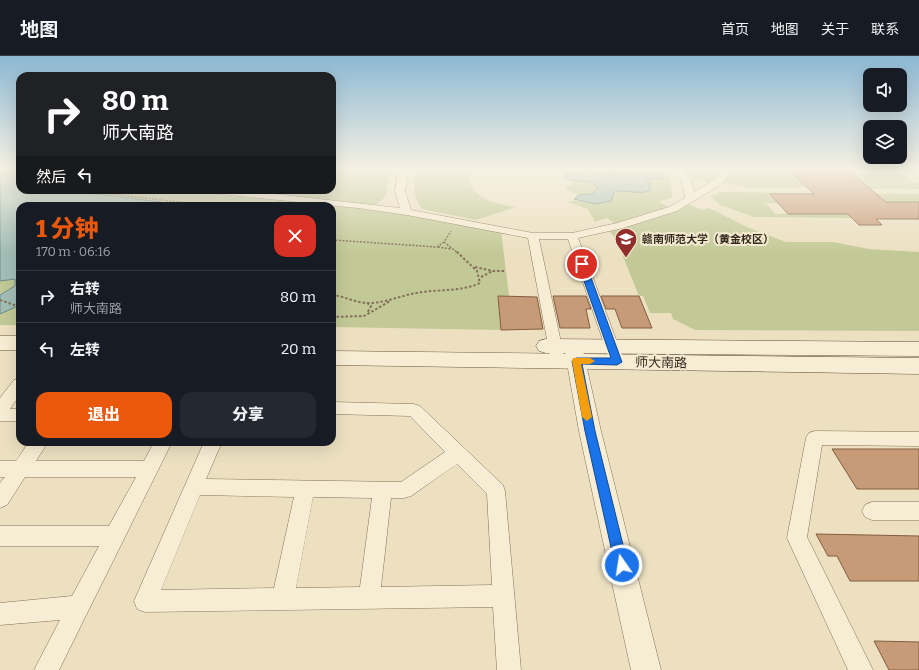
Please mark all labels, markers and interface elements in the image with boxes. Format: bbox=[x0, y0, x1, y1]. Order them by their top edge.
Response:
text: 地图 bbox=[20, 18, 58, 41]
text: 首页 bbox=[721, 21, 749, 38]
text: 地图 bbox=[771, 21, 799, 38]
text: 关于 bbox=[821, 21, 849, 38]
text: 联系 bbox=[871, 21, 899, 38]
map controls bbox=[863, 68, 907, 164]
button: sound bbox=[863, 68, 907, 112]
text: 80 m bbox=[102, 84, 168, 117]
icon: right bbox=[36, 88, 88, 140]
button: layers bbox=[863, 120, 907, 164]
text: 师大南路 bbox=[102, 122, 174, 144]
icon: left bbox=[74, 164, 96, 186]
text: 然后 bbox=[36, 168, 66, 186]
text: 1 分钟 bbox=[36, 215, 99, 243]
button: close bbox=[274, 215, 316, 257]
school or university icon: 赣南师范大学（黄金校区） bbox=[613, 226, 639, 259]
place label: 赣南师范大学（黄金校区） bbox=[642, 233, 774, 246]
text: 170 m · 06:16 bbox=[36, 244, 110, 259]
pin bbox=[565, 247, 599, 281]
icon: arrive bbox=[571, 253, 593, 275]
text: 右转 bbox=[70, 280, 100, 298]
icon: right bbox=[36, 286, 58, 308]
text: 80 m bbox=[280, 288, 316, 306]
text: 师大南路 bbox=[70, 301, 122, 316]
icon: left bbox=[36, 338, 58, 360]
text: 20 m bbox=[281, 340, 316, 358]
text: 左转 bbox=[70, 341, 100, 359]
street label: 师大南路 bbox=[635, 355, 687, 370]
button: 退出 bbox=[36, 392, 172, 438]
button: 分享 bbox=[180, 392, 316, 438]
position arrow bbox=[601, 544, 643, 586]

